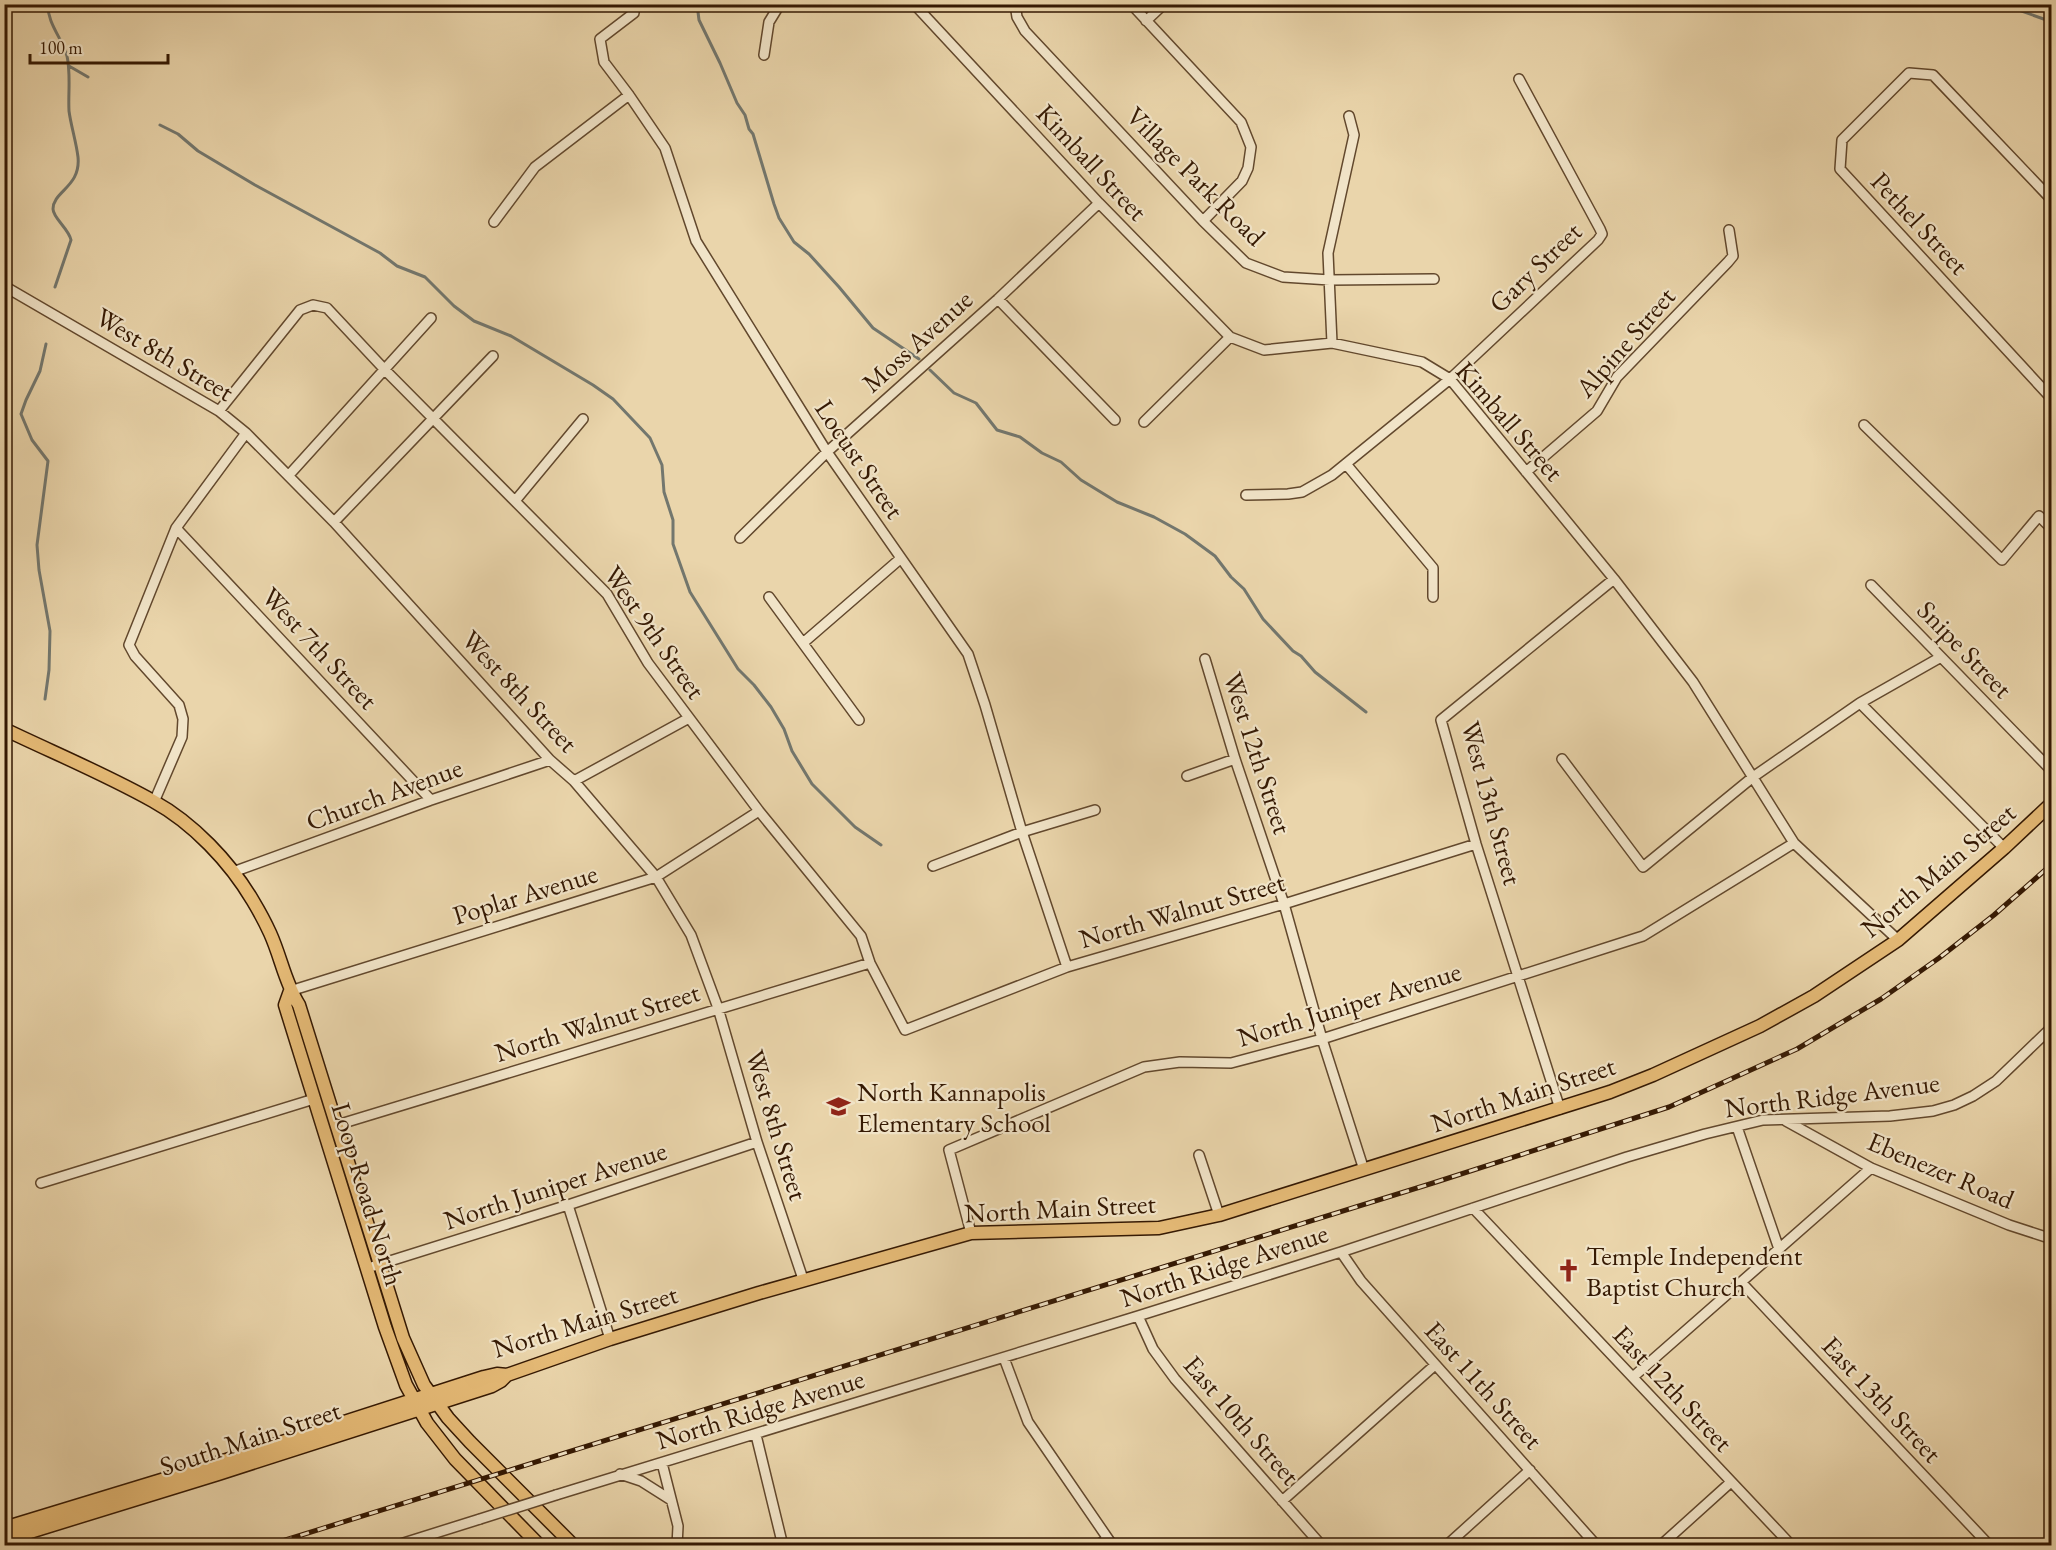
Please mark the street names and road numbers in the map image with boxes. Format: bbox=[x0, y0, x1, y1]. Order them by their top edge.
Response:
street label: Kimball Street bbox=[1029, 96, 1156, 228]
street label: Village Park Road bbox=[1119, 99, 1274, 254]
street label: Pethel Street bbox=[1863, 164, 1977, 282]
street label: Gary Street bbox=[1481, 214, 1589, 320]
street label: Alpine Street bbox=[1567, 279, 1683, 405]
street label: Moss Avenue bbox=[854, 282, 980, 400]
street label: West 8th Street bbox=[89, 299, 241, 409]
street label: Kimball Street bbox=[1448, 354, 1572, 489]
street label: Locust Street bbox=[807, 393, 913, 526]
street label: West 9th Street bbox=[596, 558, 714, 706]
street label: West 7th Street bbox=[254, 579, 386, 717]
street label: Snipe Street bbox=[1910, 593, 2021, 706]
street label: West 8th Street bbox=[454, 622, 586, 760]
street label: West 12th Street bbox=[1215, 668, 1301, 839]
street label: West 13th Street bbox=[1453, 717, 1531, 889]
street label: Church Avenue bbox=[301, 749, 467, 839]
street label: North Main Street bbox=[1853, 795, 2023, 945]
street label: Poplar Avenue bbox=[448, 855, 602, 933]
street label: North Walnut Street bbox=[1075, 864, 1289, 956]
street label: North Juniper Avenue bbox=[1233, 953, 1465, 1055]
street label: North Walnut Street bbox=[490, 974, 704, 1070]
street label: West 8th Street bbox=[738, 1046, 817, 1205]
street label: North Main Street bbox=[1426, 1048, 1620, 1140]
street label: North Ridge Avenue bbox=[1723, 1064, 1941, 1126]
street label: Loop Road North bbox=[323, 1098, 413, 1290]
street label: Ebenezer Road bbox=[1862, 1123, 2020, 1217]
street label: North Juniper Avenue bbox=[439, 1132, 671, 1238]
street label: North Main Street bbox=[963, 1185, 1157, 1230]
street label: North Ridge Avenue bbox=[1116, 1215, 1332, 1315]
street label: North Main Street bbox=[488, 1276, 682, 1366]
street label: East 11th Street bbox=[1417, 1313, 1551, 1457]
street label: East 12th Street bbox=[1605, 1317, 1741, 1459]
street label: East 13th Street bbox=[1814, 1328, 1950, 1470]
street label: East 10th Street bbox=[1176, 1348, 1308, 1493]
street label: North Ridge Avenue bbox=[651, 1361, 869, 1457]
street label: South Main Street bbox=[155, 1392, 345, 1484]

